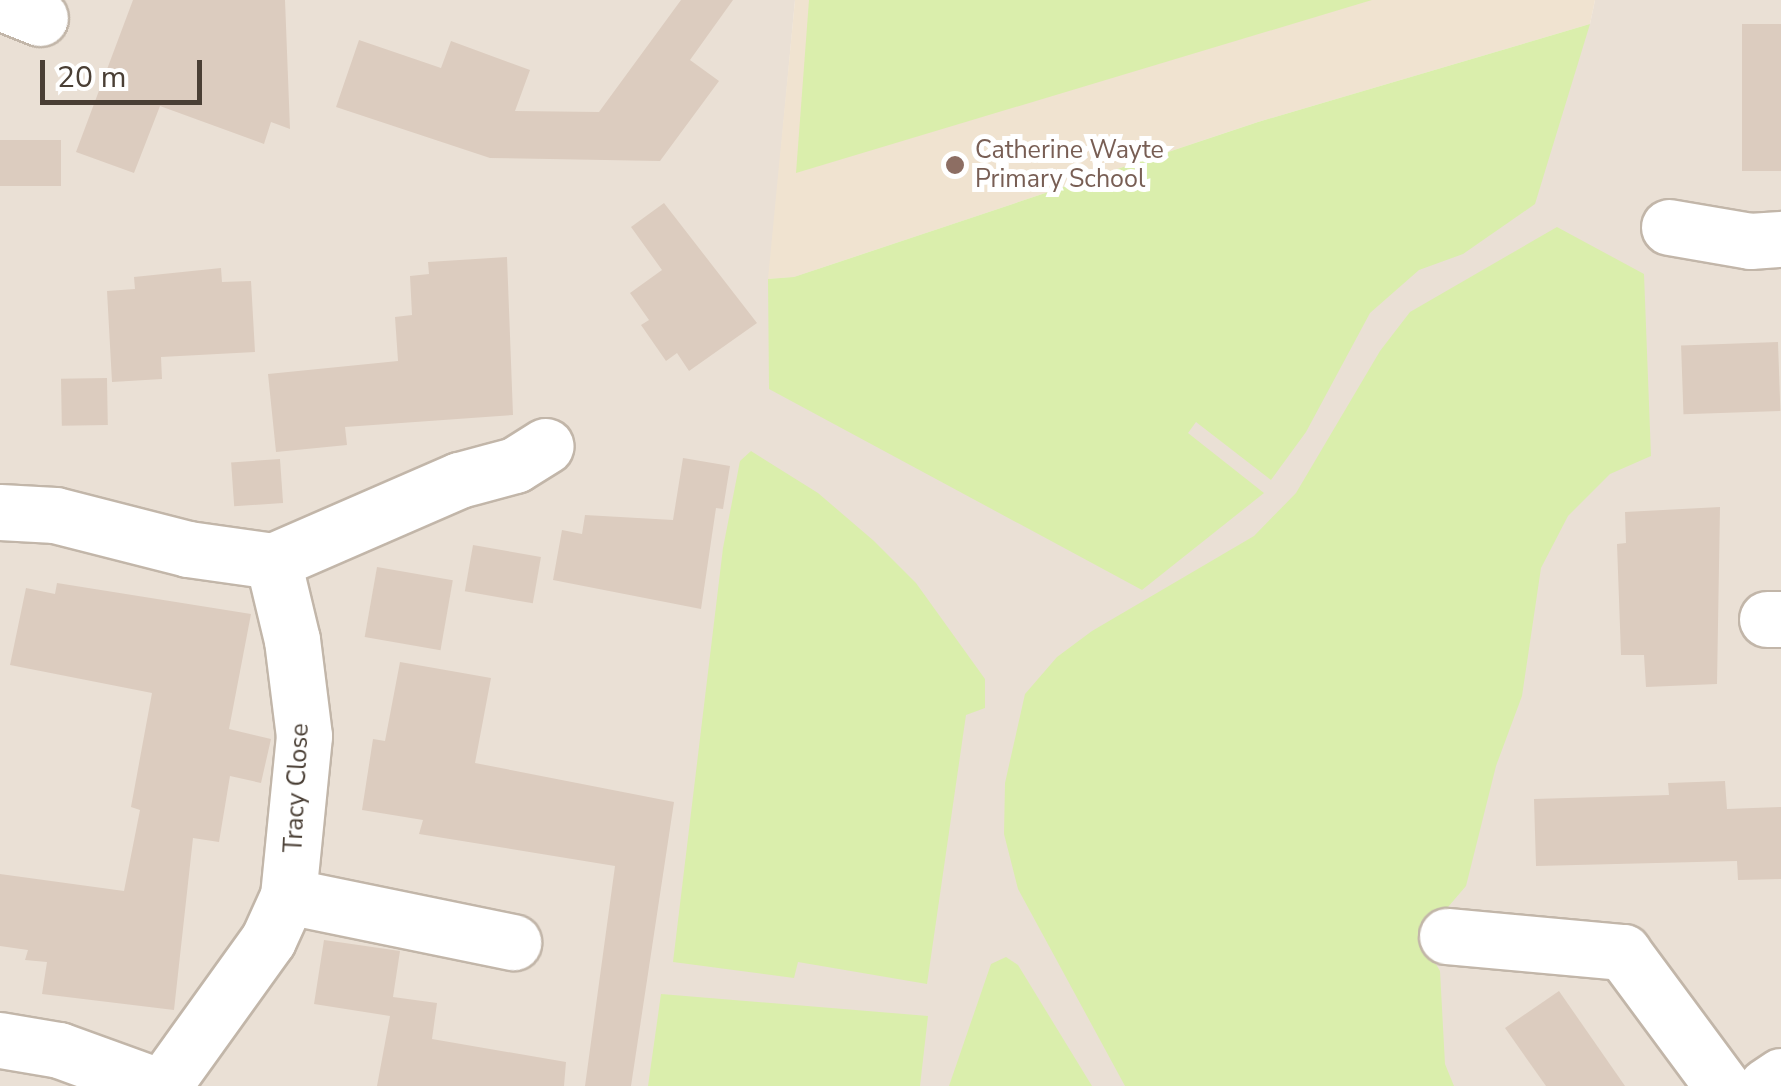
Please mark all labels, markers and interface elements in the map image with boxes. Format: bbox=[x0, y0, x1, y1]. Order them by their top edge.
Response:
scale bar bbox=[45, 40, 208, 102]
text: 20 m bbox=[57, 57, 126, 98]
place label: Catherine Wayte Primary School bbox=[975, 136, 1164, 195]
marker: Catherine Wayte Primary School bbox=[944, 154, 966, 176]
street label: Tracy Close bbox=[279, 723, 315, 853]

